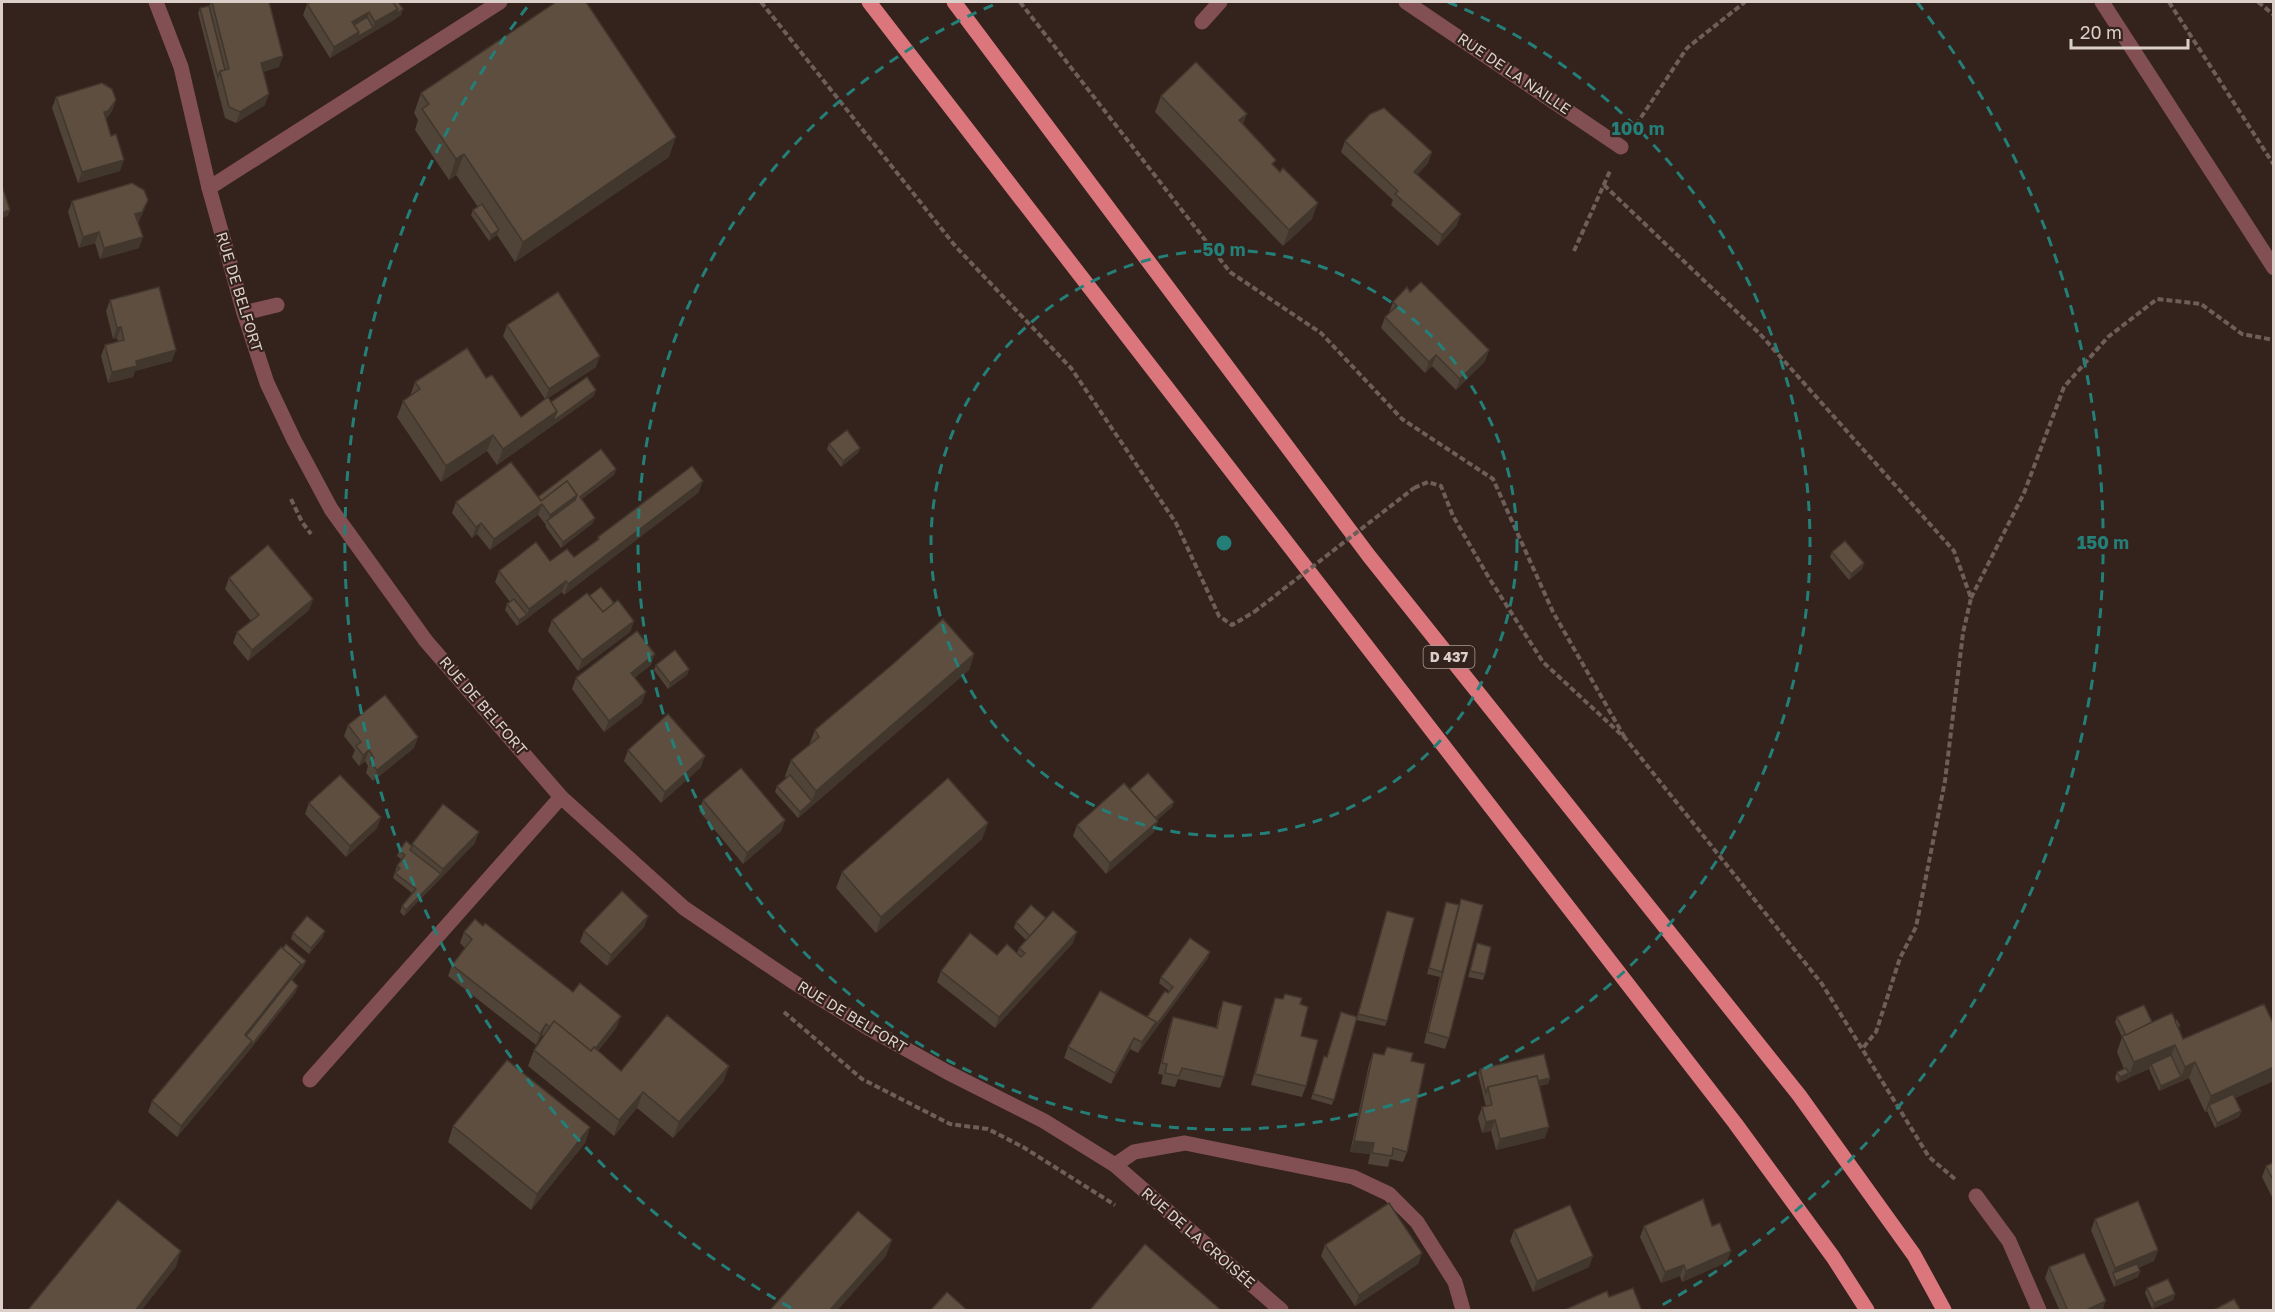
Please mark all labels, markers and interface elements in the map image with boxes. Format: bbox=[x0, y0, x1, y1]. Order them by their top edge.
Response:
scale bar bbox=[2071, 12, 2188, 50]
text: 20 m bbox=[2080, 21, 2122, 43]
street label: RUE DE LA NAILLE bbox=[1455, 29, 1575, 118]
text: 100 m bbox=[1612, 117, 1664, 139]
street label: RUE DE BELFORT bbox=[213, 230, 267, 354]
text: 50 m bbox=[1203, 238, 1245, 260]
text: 150 m bbox=[2077, 531, 2129, 553]
centre of rings bbox=[1214, 533, 1234, 553]
road number: D 437 bbox=[1424, 646, 1474, 668]
street label: RUE DE BELFORT bbox=[436, 653, 531, 758]
street label: RUE DE BELFORT bbox=[795, 976, 910, 1056]
street label: RUE DE LA CROISÉE bbox=[1138, 1183, 1259, 1291]

